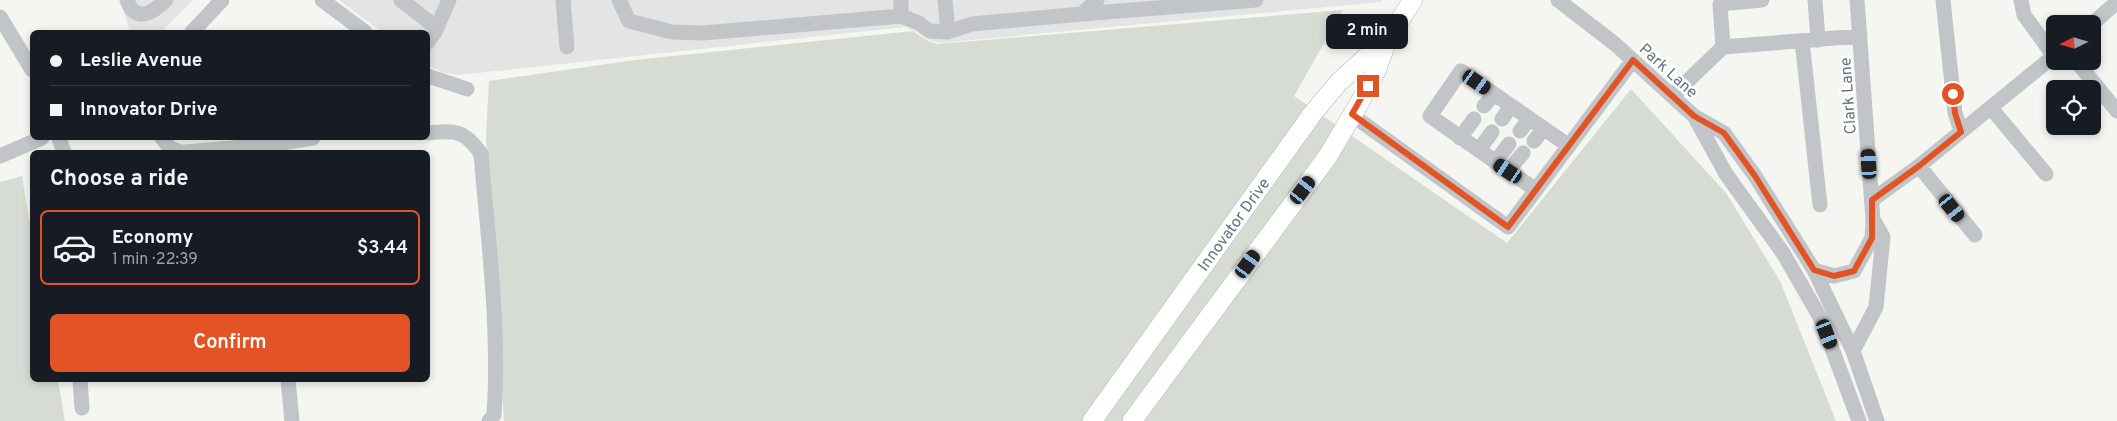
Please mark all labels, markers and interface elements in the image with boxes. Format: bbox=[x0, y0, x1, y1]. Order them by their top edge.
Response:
callout: 2 min bbox=[1327, 13, 1409, 48]
north arrow bbox=[2046, 15, 2101, 70]
map controls bbox=[2046, 15, 2101, 135]
text: 2 min bbox=[1346, 21, 1388, 41]
street label: Park Lane bbox=[1634, 40, 1701, 103]
text: Leslie Avenue bbox=[80, 49, 202, 73]
street label: Clark Lane bbox=[1836, 57, 1862, 135]
car bbox=[1460, 67, 1493, 97]
route end bbox=[1357, 75, 1379, 97]
button: locate bbox=[2046, 80, 2101, 135]
route start bbox=[1942, 83, 1964, 105]
text: Innovator Drive bbox=[80, 98, 218, 122]
car bbox=[1860, 149, 1877, 179]
car bbox=[1491, 156, 1524, 186]
text: Choose a ride bbox=[50, 166, 188, 193]
car bbox=[1287, 174, 1318, 206]
street label: Innovator Drive bbox=[1194, 175, 1275, 276]
car bbox=[1936, 192, 1967, 224]
icon: car bbox=[52, 225, 97, 270]
text: Economy bbox=[112, 226, 193, 250]
text: $3.44 bbox=[357, 236, 408, 260]
car bbox=[1233, 247, 1262, 281]
text: 1 min · 22:39 bbox=[112, 250, 198, 270]
button: Confirm bbox=[50, 314, 410, 372]
car bbox=[1814, 317, 1839, 351]

